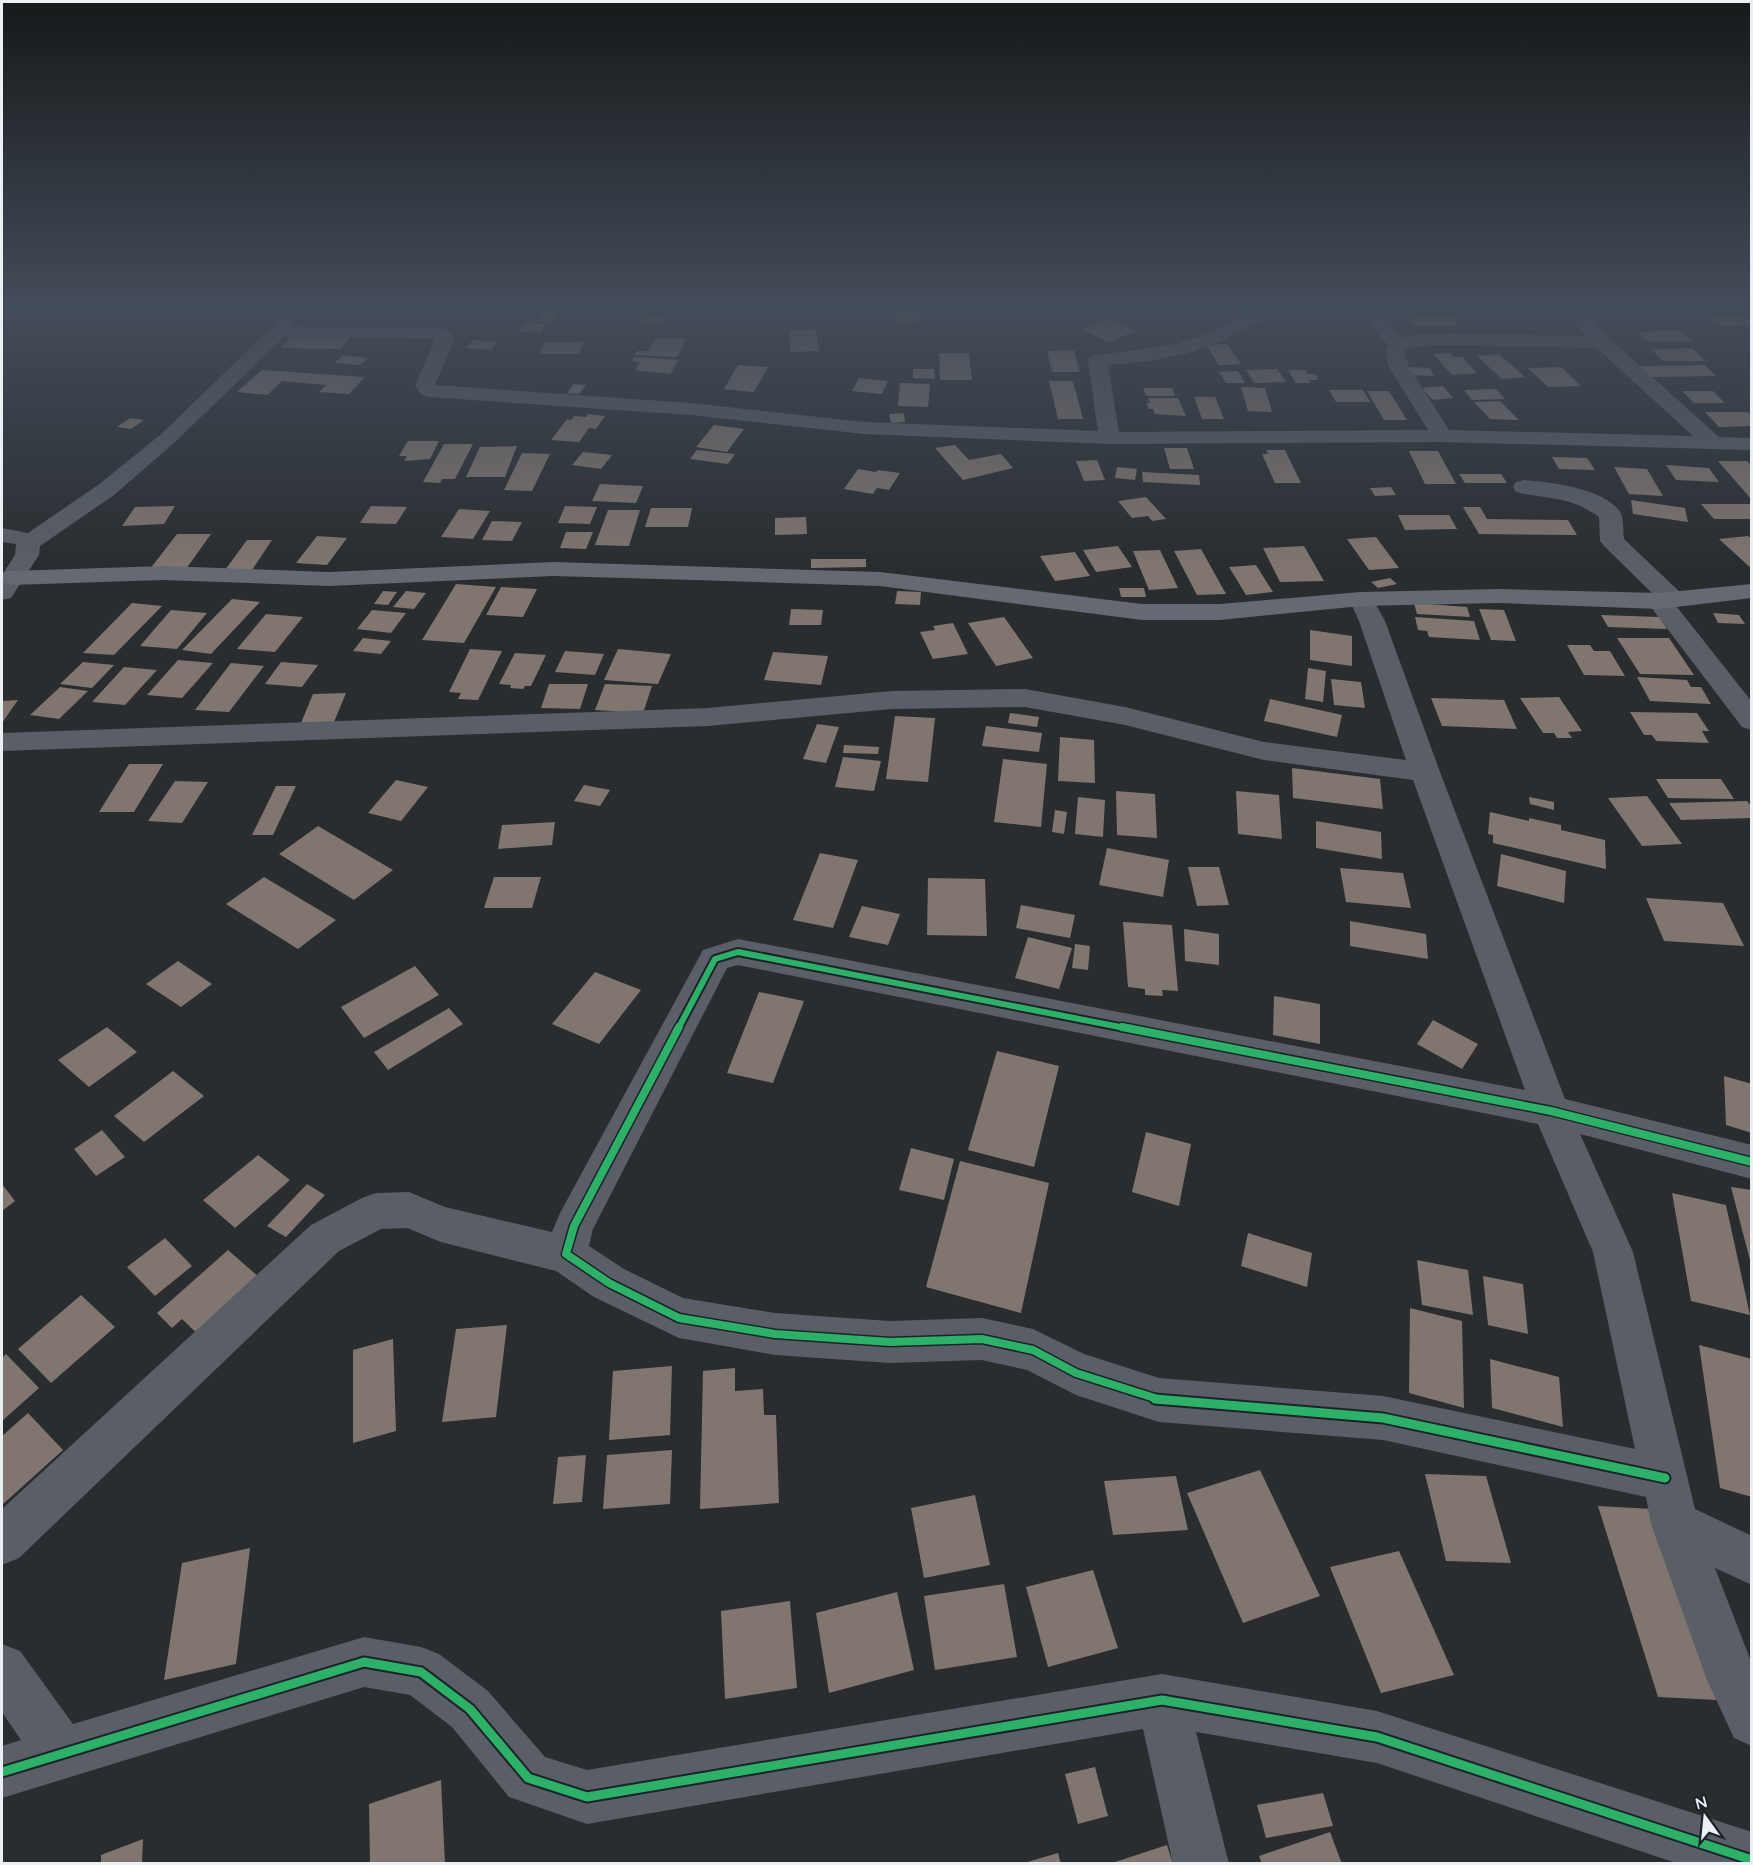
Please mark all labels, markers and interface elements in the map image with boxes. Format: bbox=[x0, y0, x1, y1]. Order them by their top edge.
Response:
north arrow bbox=[1675, 1787, 1735, 1847]
text: N bbox=[1693, 1791, 1709, 1814]

